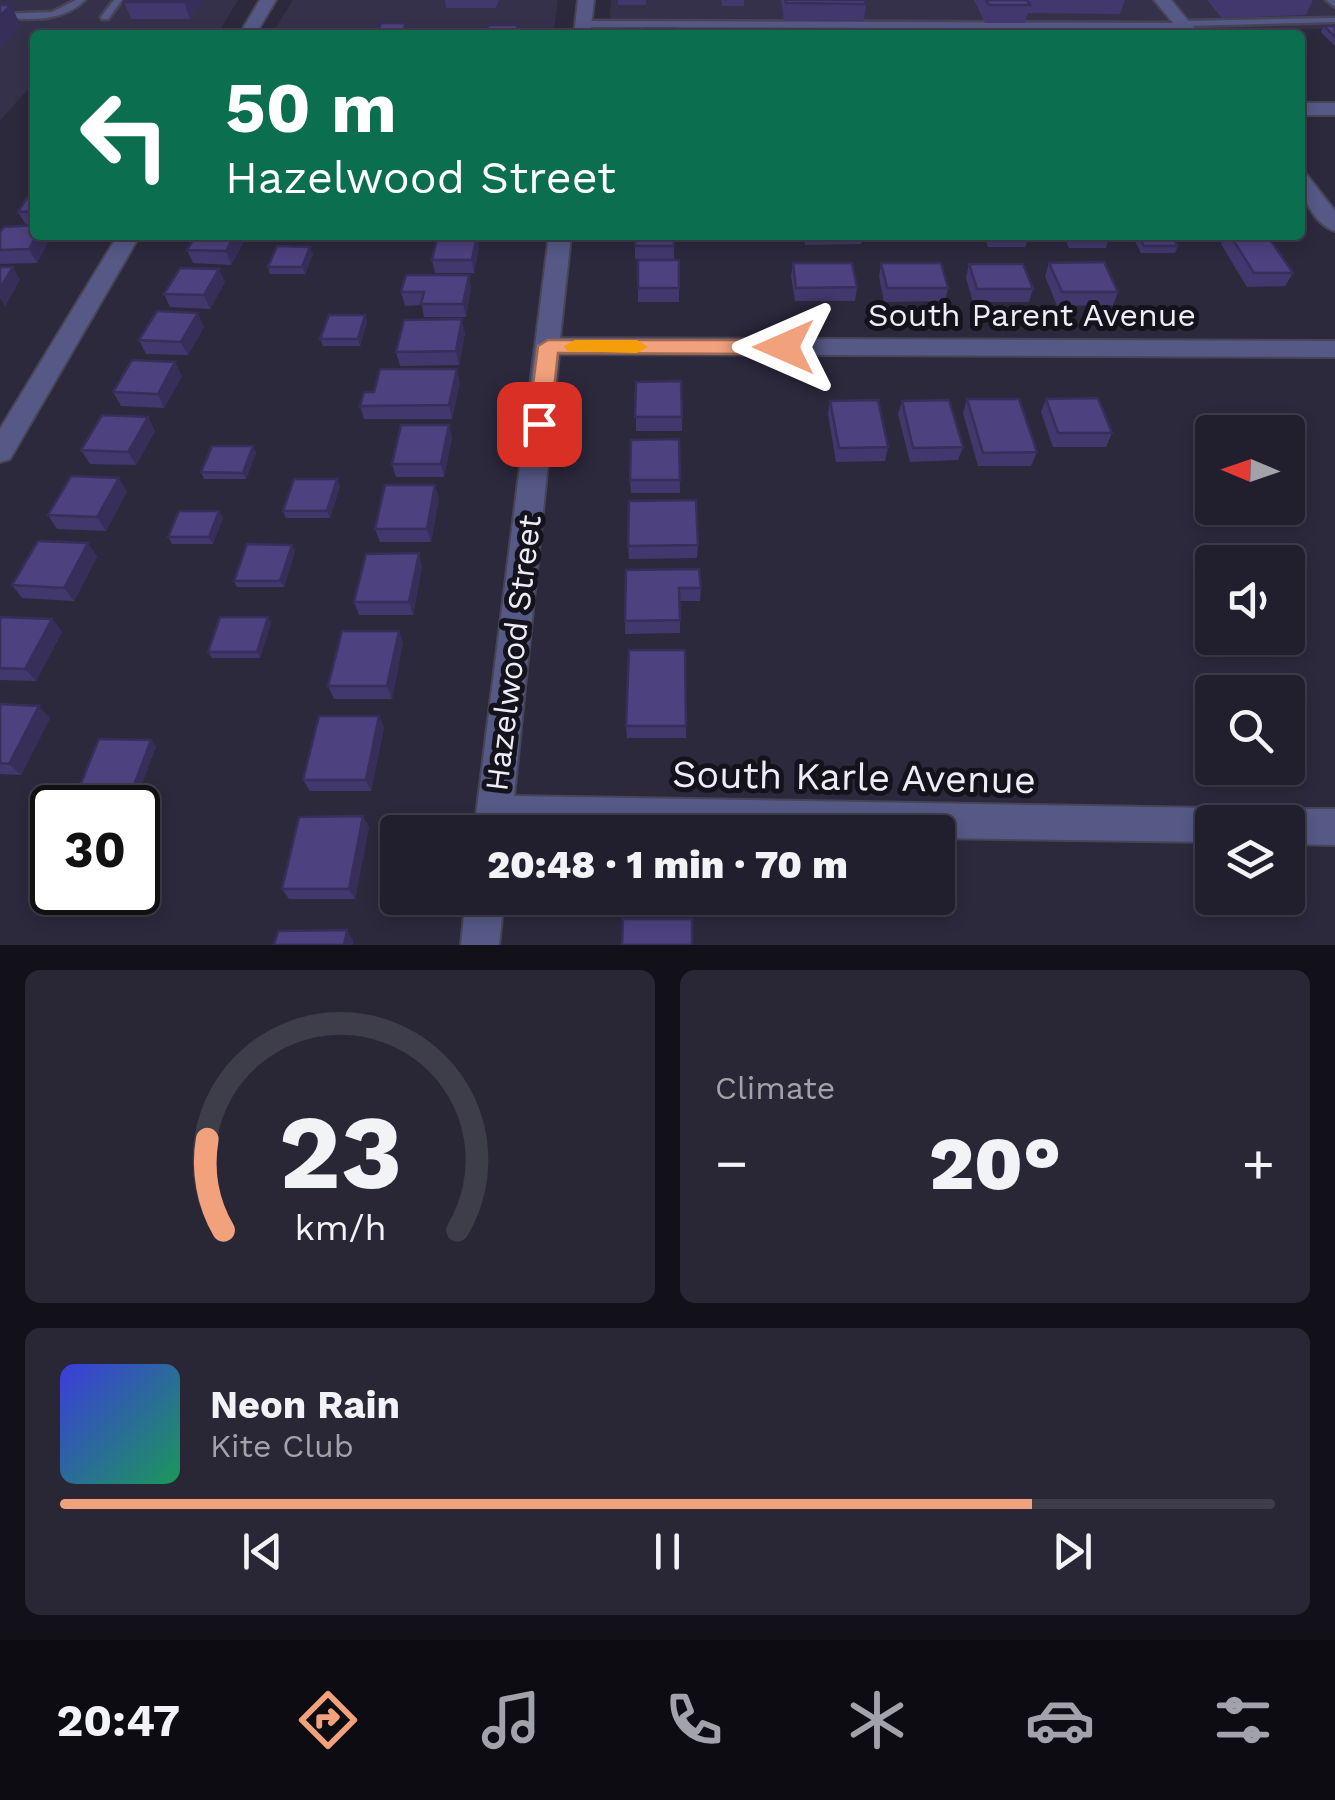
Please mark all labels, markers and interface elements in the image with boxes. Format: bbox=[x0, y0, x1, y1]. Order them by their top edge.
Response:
text: 50 m bbox=[225, 67, 397, 149]
icon: left bbox=[60, 70, 190, 200]
text: Hazelwood Street bbox=[225, 151, 616, 204]
position arrow bbox=[732, 295, 836, 399]
street label: South Parent Avenue bbox=[868, 296, 1196, 334]
pin bbox=[497, 382, 582, 467]
icon: arrive bbox=[512, 397, 567, 452]
north arrow bbox=[1195, 415, 1305, 525]
map controls bbox=[1195, 415, 1305, 915]
street label: Hazelwood Street bbox=[477, 513, 549, 793]
button: sound bbox=[1195, 545, 1305, 655]
button: search bbox=[1195, 675, 1305, 785]
street label: South Karle Avenue bbox=[672, 752, 1036, 802]
speed limit sign: 30 bbox=[30, 785, 160, 915]
button: layers bbox=[1195, 805, 1305, 915]
text: 20:48 · 1 min · 70 m bbox=[487, 843, 848, 887]
text: Climate bbox=[715, 1069, 835, 1107]
text: 23 bbox=[278, 1091, 402, 1213]
text: 20° bbox=[929, 1119, 1061, 1207]
text: − bbox=[715, 1131, 748, 1195]
text: + bbox=[1242, 1131, 1275, 1195]
text: km/h bbox=[294, 1207, 386, 1249]
text: Neon Rain bbox=[210, 1383, 400, 1427]
text: Kite Club bbox=[210, 1427, 354, 1465]
icon: previous bbox=[235, 1524, 290, 1579]
icon: pause bbox=[640, 1524, 695, 1579]
icon: next bbox=[1045, 1524, 1100, 1579]
icon: directions bbox=[293, 1685, 363, 1755]
icon: music bbox=[476, 1685, 546, 1755]
icon: phone bbox=[659, 1685, 729, 1755]
icon: climate bbox=[842, 1685, 912, 1755]
icon: car bbox=[1025, 1685, 1095, 1755]
icon: filters bbox=[1208, 1685, 1278, 1755]
text: 20:47 bbox=[57, 1694, 180, 1747]

